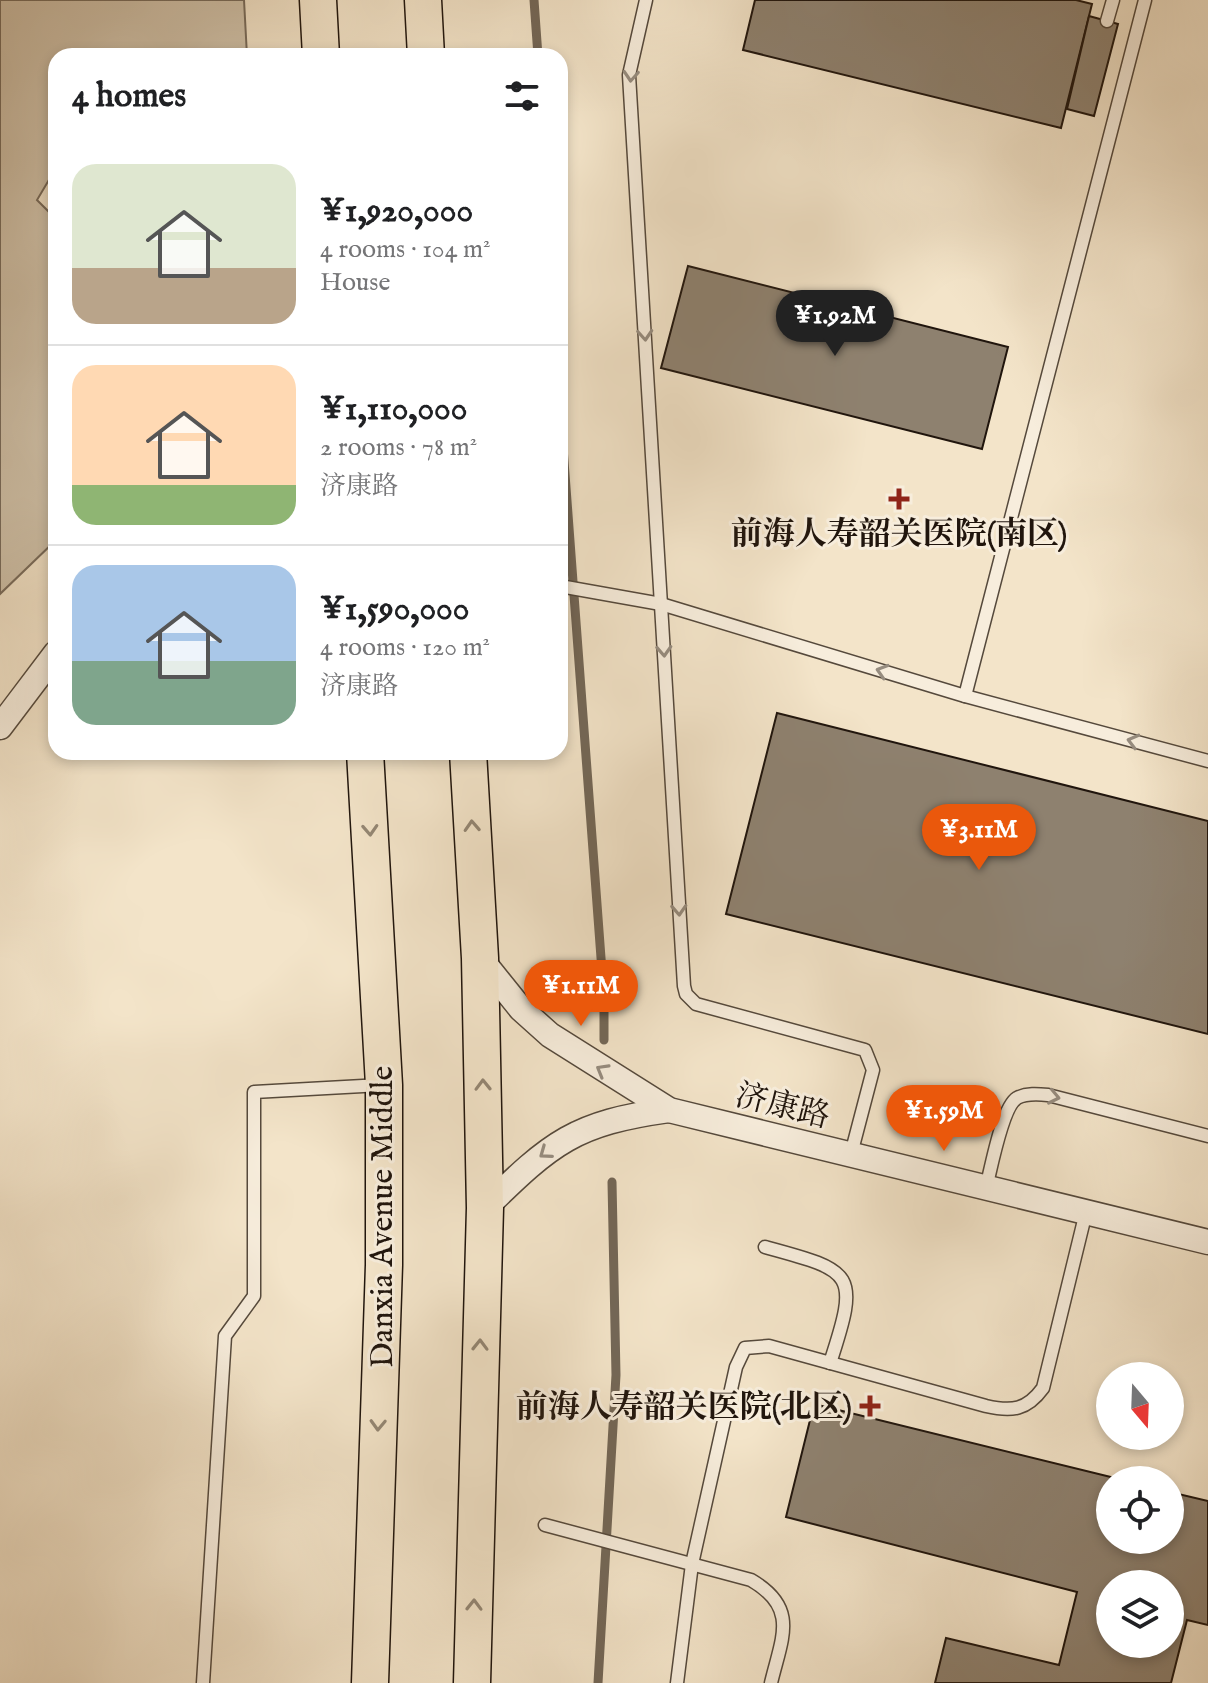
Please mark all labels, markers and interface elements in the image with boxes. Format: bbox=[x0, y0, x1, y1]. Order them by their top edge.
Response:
one-way arrow bbox=[623, 70, 640, 83]
icon: filters bbox=[500, 74, 544, 118]
text: 4 homes bbox=[72, 75, 186, 118]
text: ¥1,920,000 bbox=[320, 190, 473, 233]
icon: home bbox=[136, 196, 232, 292]
text: 4 rooms · 104 m² bbox=[320, 233, 490, 266]
text: House bbox=[320, 266, 390, 299]
pin: ¥1.92M bbox=[770, 290, 900, 358]
text: ¥1.92M bbox=[794, 299, 876, 332]
one-way arrow bbox=[636, 329, 653, 342]
text: ¥1,110,000 bbox=[320, 388, 468, 431]
icon: home bbox=[136, 397, 232, 493]
text: 2 rooms · 78 m² bbox=[320, 431, 477, 464]
text: 济康路 bbox=[320, 470, 398, 503]
marker: 前海人寿韶关医院(南区) bbox=[888, 488, 910, 510]
place label: 前海人寿韶关医院(南区) bbox=[731, 515, 1067, 556]
text: ¥1,590,000 bbox=[320, 588, 470, 631]
icon: home bbox=[136, 597, 232, 693]
text: 4 rooms · 120 m² bbox=[320, 631, 490, 664]
one-way arrow bbox=[655, 645, 672, 658]
one-way arrow bbox=[876, 664, 890, 680]
text: 济康路 bbox=[320, 670, 398, 703]
one-way arrow bbox=[1126, 734, 1140, 750]
pin: ¥3.11M bbox=[914, 804, 1044, 872]
text: ¥3.11M bbox=[940, 813, 1018, 846]
one-way arrow bbox=[464, 819, 481, 832]
one-way arrow bbox=[361, 824, 378, 837]
one-way arrow bbox=[671, 904, 688, 917]
pin: ¥1.11M bbox=[516, 960, 646, 1028]
text: ¥1.11M bbox=[542, 969, 620, 1002]
one-way arrow bbox=[597, 1064, 611, 1080]
street label: Danxia Avenue Middle bbox=[363, 1066, 404, 1368]
street label: 济康路 bbox=[731, 1076, 834, 1139]
one-way arrow bbox=[474, 1078, 491, 1091]
pin: ¥1.59M bbox=[879, 1085, 1009, 1153]
one-way arrow bbox=[1048, 1088, 1061, 1105]
text: ¥1.59M bbox=[904, 1094, 984, 1127]
one-way arrow bbox=[539, 1143, 554, 1157]
one-way arrow bbox=[471, 1338, 489, 1351]
north arrow bbox=[1096, 1362, 1184, 1450]
map controls bbox=[1096, 1362, 1184, 1658]
place label: 前海人寿韶关医院(北区) bbox=[516, 1388, 852, 1429]
marker: 前海人寿韶关医院(北区) bbox=[859, 1395, 881, 1417]
one-way arrow bbox=[370, 1419, 387, 1432]
button: locate bbox=[1096, 1466, 1184, 1554]
button: layers bbox=[1096, 1570, 1184, 1658]
one-way arrow bbox=[465, 1598, 482, 1611]

